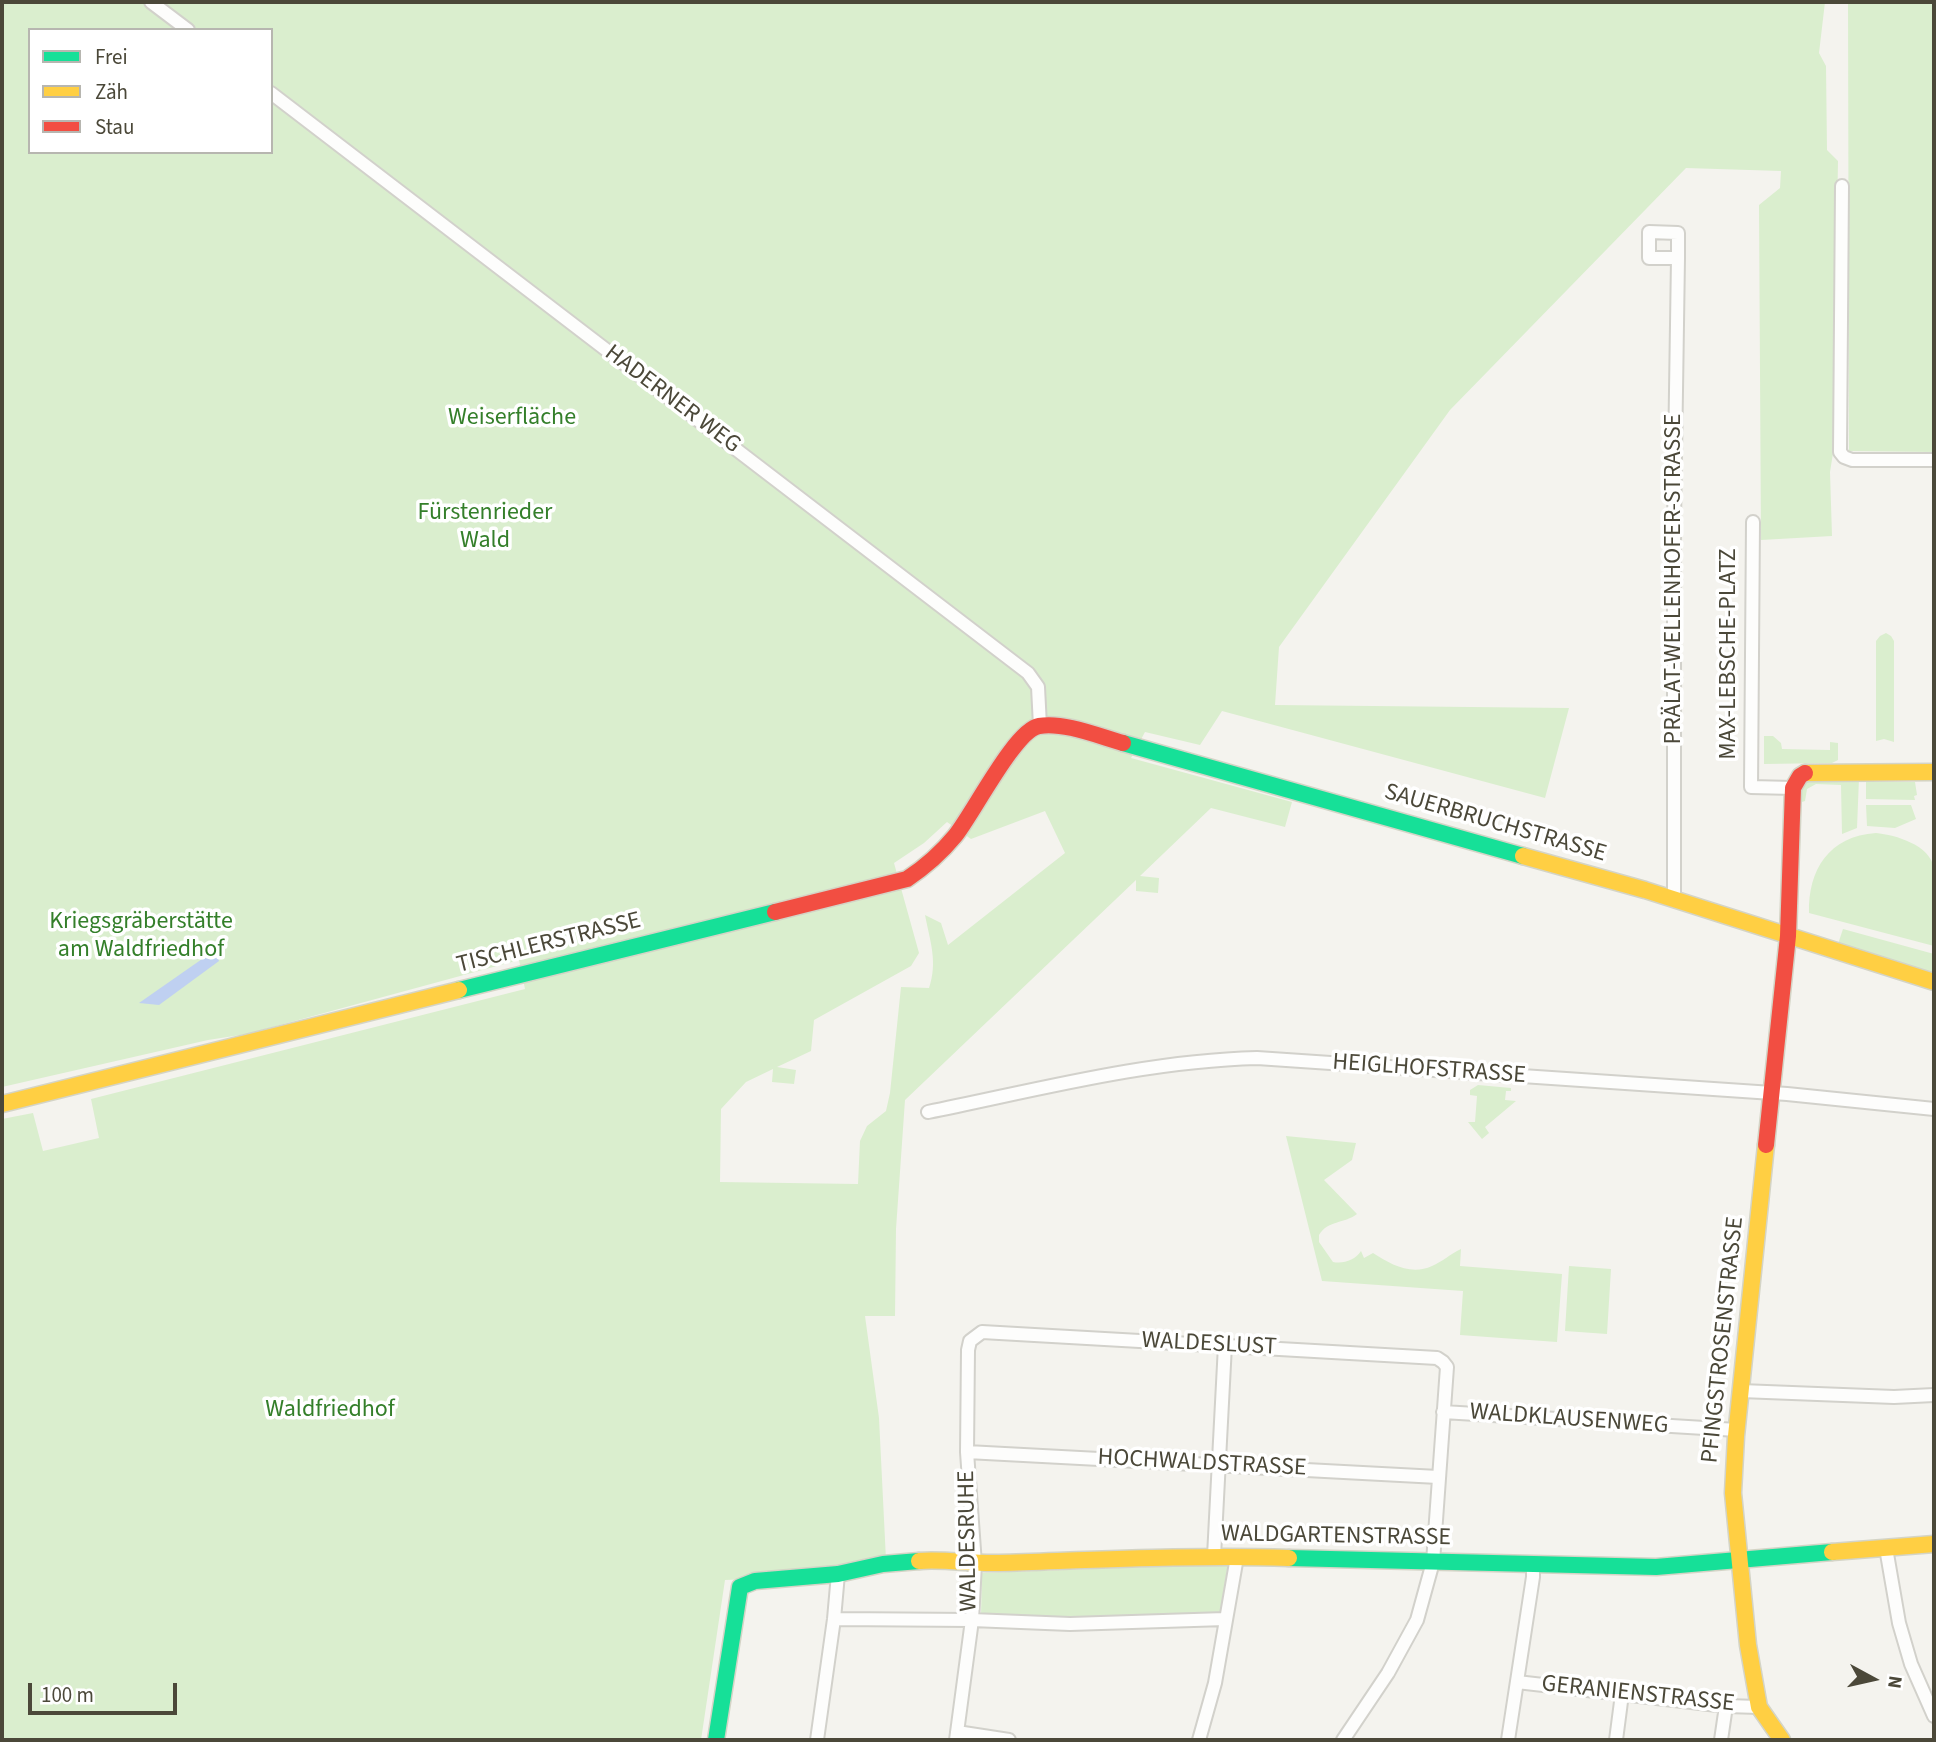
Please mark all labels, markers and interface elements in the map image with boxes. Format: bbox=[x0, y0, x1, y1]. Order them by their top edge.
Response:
legend bbox=[28, 28, 273, 154]
text: Frei bbox=[95, 42, 128, 72]
text: Zäh bbox=[95, 77, 128, 107]
text: Stau bbox=[95, 112, 134, 142]
street label: HADERNER WEG bbox=[598, 340, 746, 460]
park label: Weiserfläche bbox=[448, 405, 576, 433]
street label: PRÄLAT-WELLENHOFER-STRASSE bbox=[1661, 414, 1689, 744]
park label: Fürstenrieder Wald bbox=[418, 500, 552, 556]
street label: MAX-LEBSCHE-PLATZ bbox=[1716, 548, 1744, 760]
street label: SAUERBRUCHSTRASSE bbox=[1381, 779, 1609, 869]
street label: TISCHLERSTRASSE bbox=[454, 907, 644, 981]
park label: Kriegsgräberstätte am Waldfriedhof bbox=[49, 909, 233, 965]
street label: HEIGLHOFSTRASSE bbox=[1331, 1049, 1527, 1091]
street label: PFINGSTROSENSTRASSE bbox=[1697, 1215, 1751, 1465]
street label: WALDESLUST bbox=[1141, 1327, 1277, 1363]
park label: Waldfriedhof bbox=[265, 1397, 395, 1425]
street label: WALDKLAUSENWEG bbox=[1469, 1399, 1669, 1441]
street label: HOCHWALDSTRASSE bbox=[1097, 1444, 1307, 1484]
street label: WALDESRUHE bbox=[953, 1470, 985, 1612]
street label: WALDGARTENSTRASSE bbox=[1221, 1521, 1451, 1553]
north arrow bbox=[1838, 1644, 1908, 1714]
scale bar bbox=[32, 1668, 180, 1712]
street label: GERANIENSTRASSE bbox=[1540, 1671, 1736, 1719]
text: N bbox=[1880, 1674, 1909, 1690]
text: 100 m bbox=[41, 1680, 94, 1710]

